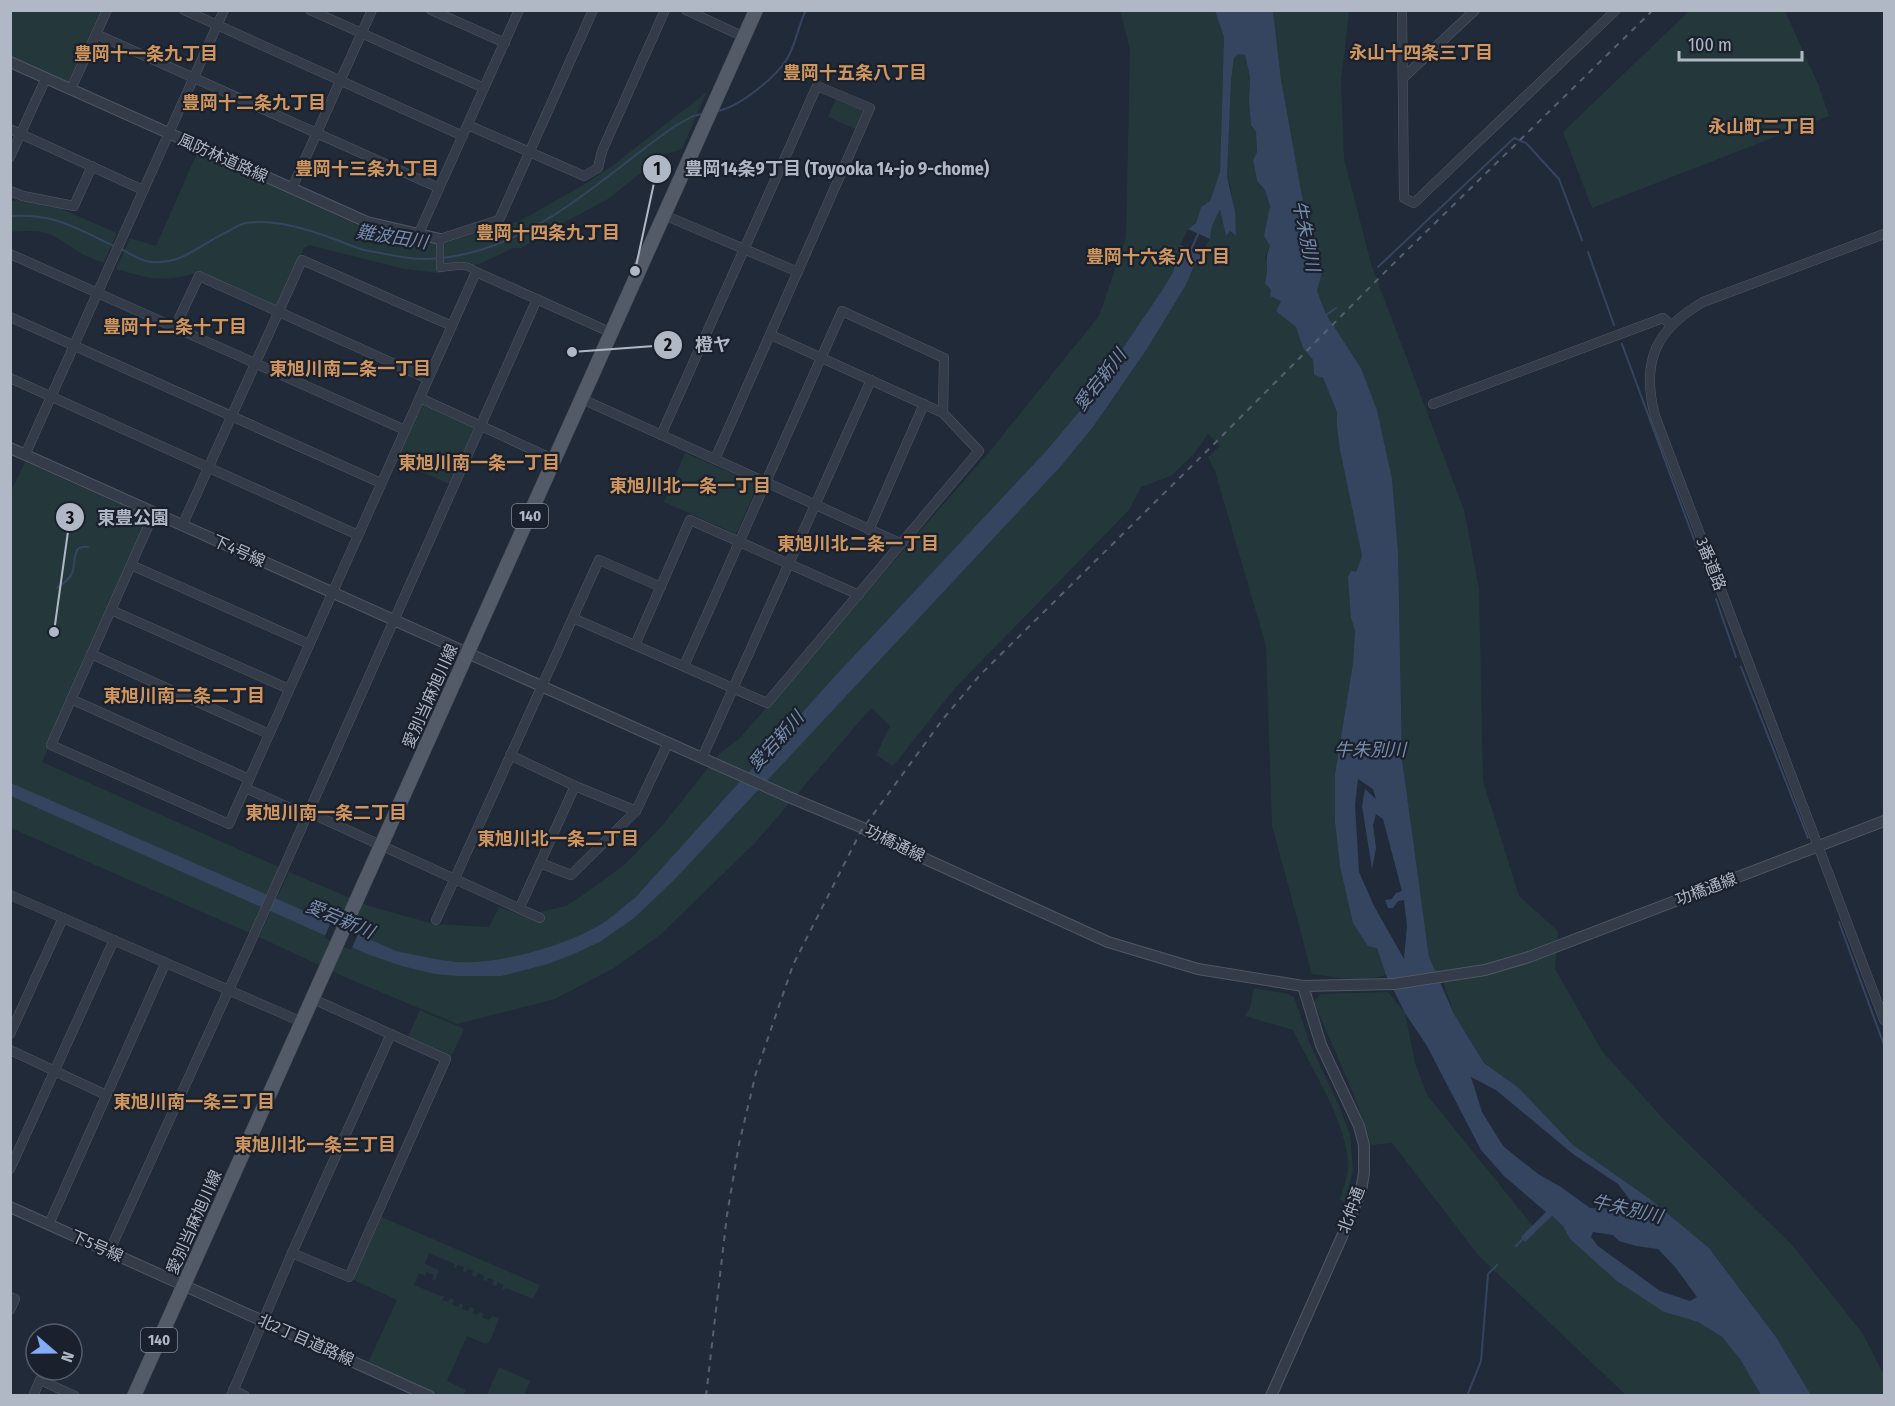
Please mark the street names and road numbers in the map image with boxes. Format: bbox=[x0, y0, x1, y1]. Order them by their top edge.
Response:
street label: 風防林道路線 bbox=[175, 130, 271, 186]
road number: 140 bbox=[512, 504, 548, 528]
street label: 下4号線 bbox=[210, 531, 268, 571]
street label: 3番道路 bbox=[1692, 535, 1730, 593]
street label: 愛別当麻旭川線 bbox=[399, 641, 461, 751]
street label: 功橋通線 bbox=[862, 820, 928, 866]
street label: 功橋通線 bbox=[1673, 869, 1739, 909]
street label: 愛別当麻旭川線 bbox=[163, 1167, 225, 1277]
street label: 北仲通 bbox=[1334, 1184, 1368, 1236]
street label: 下5号線 bbox=[68, 1226, 126, 1266]
street label: 北2丁目道路線 bbox=[255, 1310, 357, 1370]
road number: 140 bbox=[141, 1328, 177, 1352]

